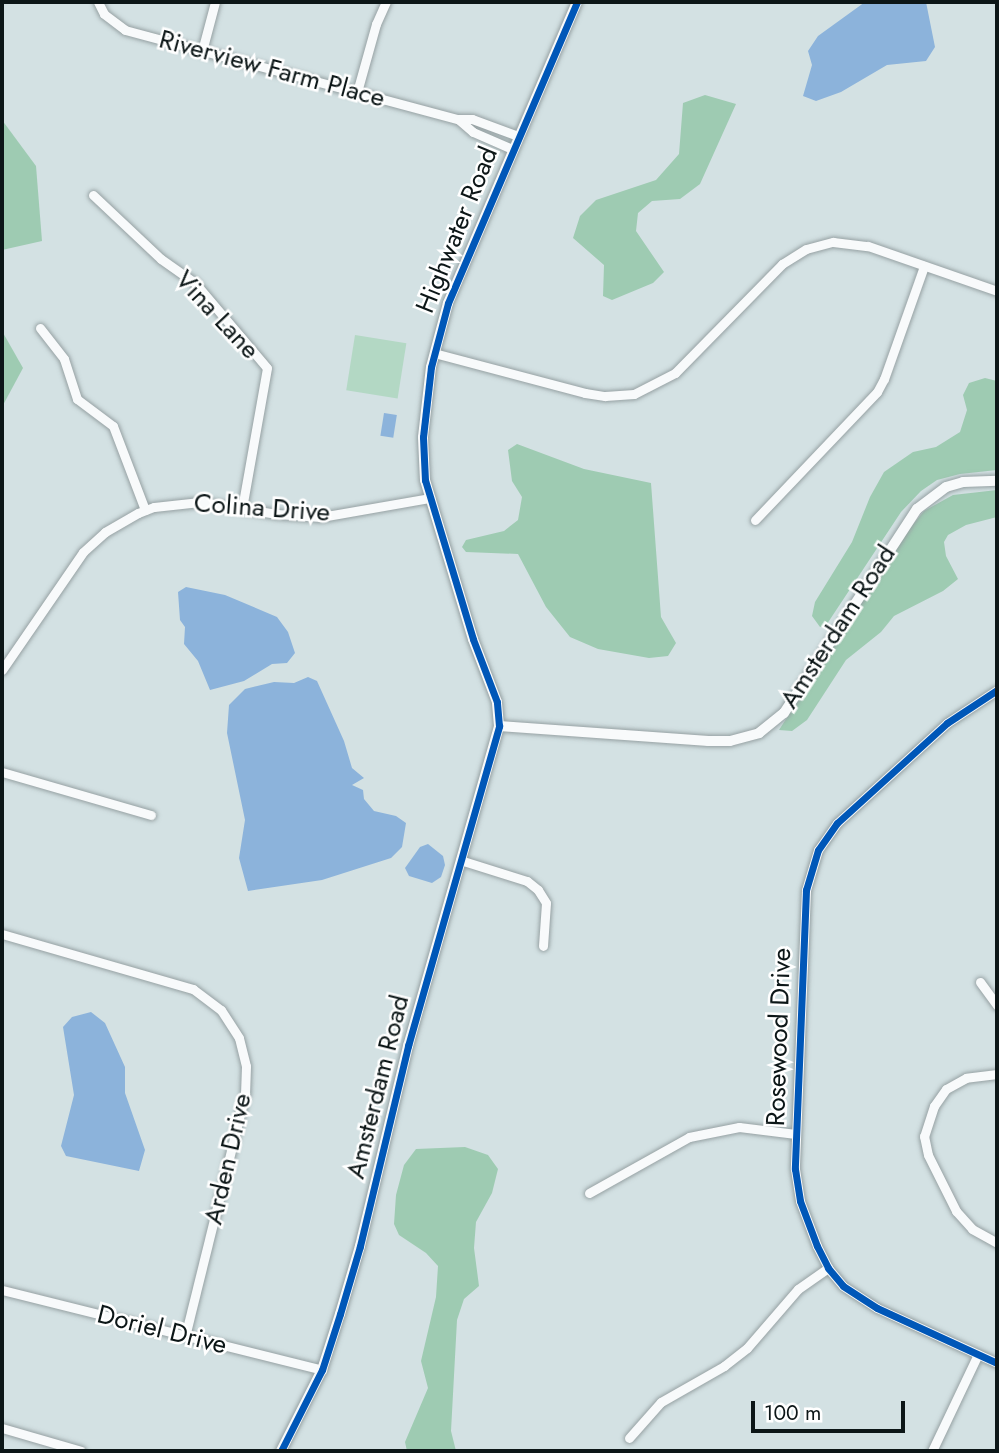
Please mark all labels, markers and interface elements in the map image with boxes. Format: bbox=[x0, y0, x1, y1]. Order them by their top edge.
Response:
street label: Riverview Farm Place bbox=[156, 24, 388, 114]
street label: Highwater Road bbox=[410, 142, 504, 318]
street label: Vina Lane bbox=[168, 264, 266, 366]
street label: Colina Drive bbox=[193, 488, 331, 528]
street label: Amsterdam Road bbox=[774, 540, 902, 714]
street label: Rosewood Drive bbox=[760, 947, 798, 1127]
street label: Amsterdam Road bbox=[340, 992, 416, 1182]
street label: Arden Drive bbox=[198, 1090, 258, 1228]
street label: Doriel Drive bbox=[94, 1299, 230, 1361]
scale bar bbox=[754, 1386, 908, 1430]
text: 100 m bbox=[764, 1398, 821, 1428]

